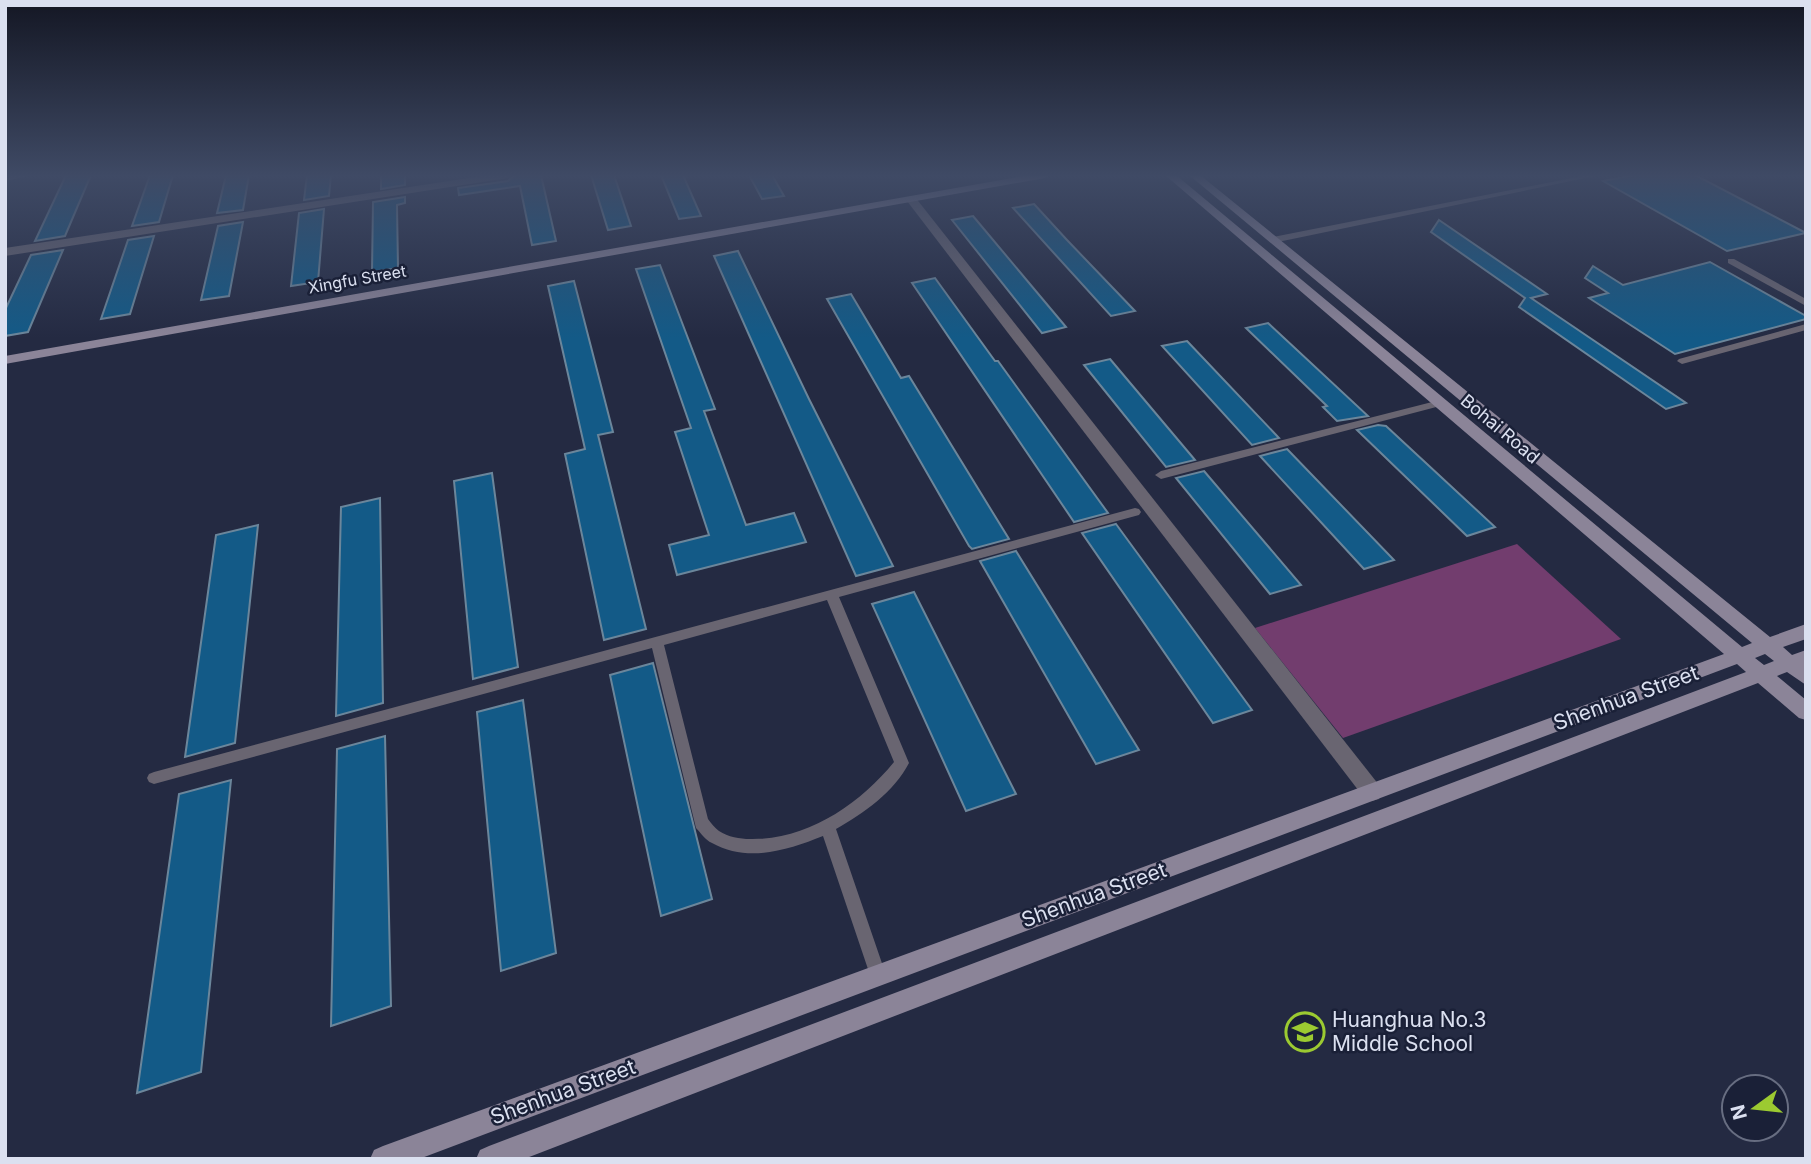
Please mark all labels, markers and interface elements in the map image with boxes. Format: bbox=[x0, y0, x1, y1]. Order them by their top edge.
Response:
street label: Xingfu Street bbox=[306, 261, 408, 297]
street label: Bohai Road bbox=[1457, 390, 1544, 468]
street label: Shenhua Street bbox=[1550, 660, 1702, 735]
street label: Shenhua Street bbox=[1018, 857, 1170, 932]
place label: Huanghua No.3 Middle School bbox=[1332, 1007, 1487, 1056]
school or university icon: Huanghua No.3 Middle School bbox=[1284, 1011, 1326, 1053]
street label: Shenhua Street bbox=[487, 1054, 639, 1129]
north arrow bbox=[1720, 1073, 1790, 1143]
text: N bbox=[1726, 1102, 1752, 1122]

